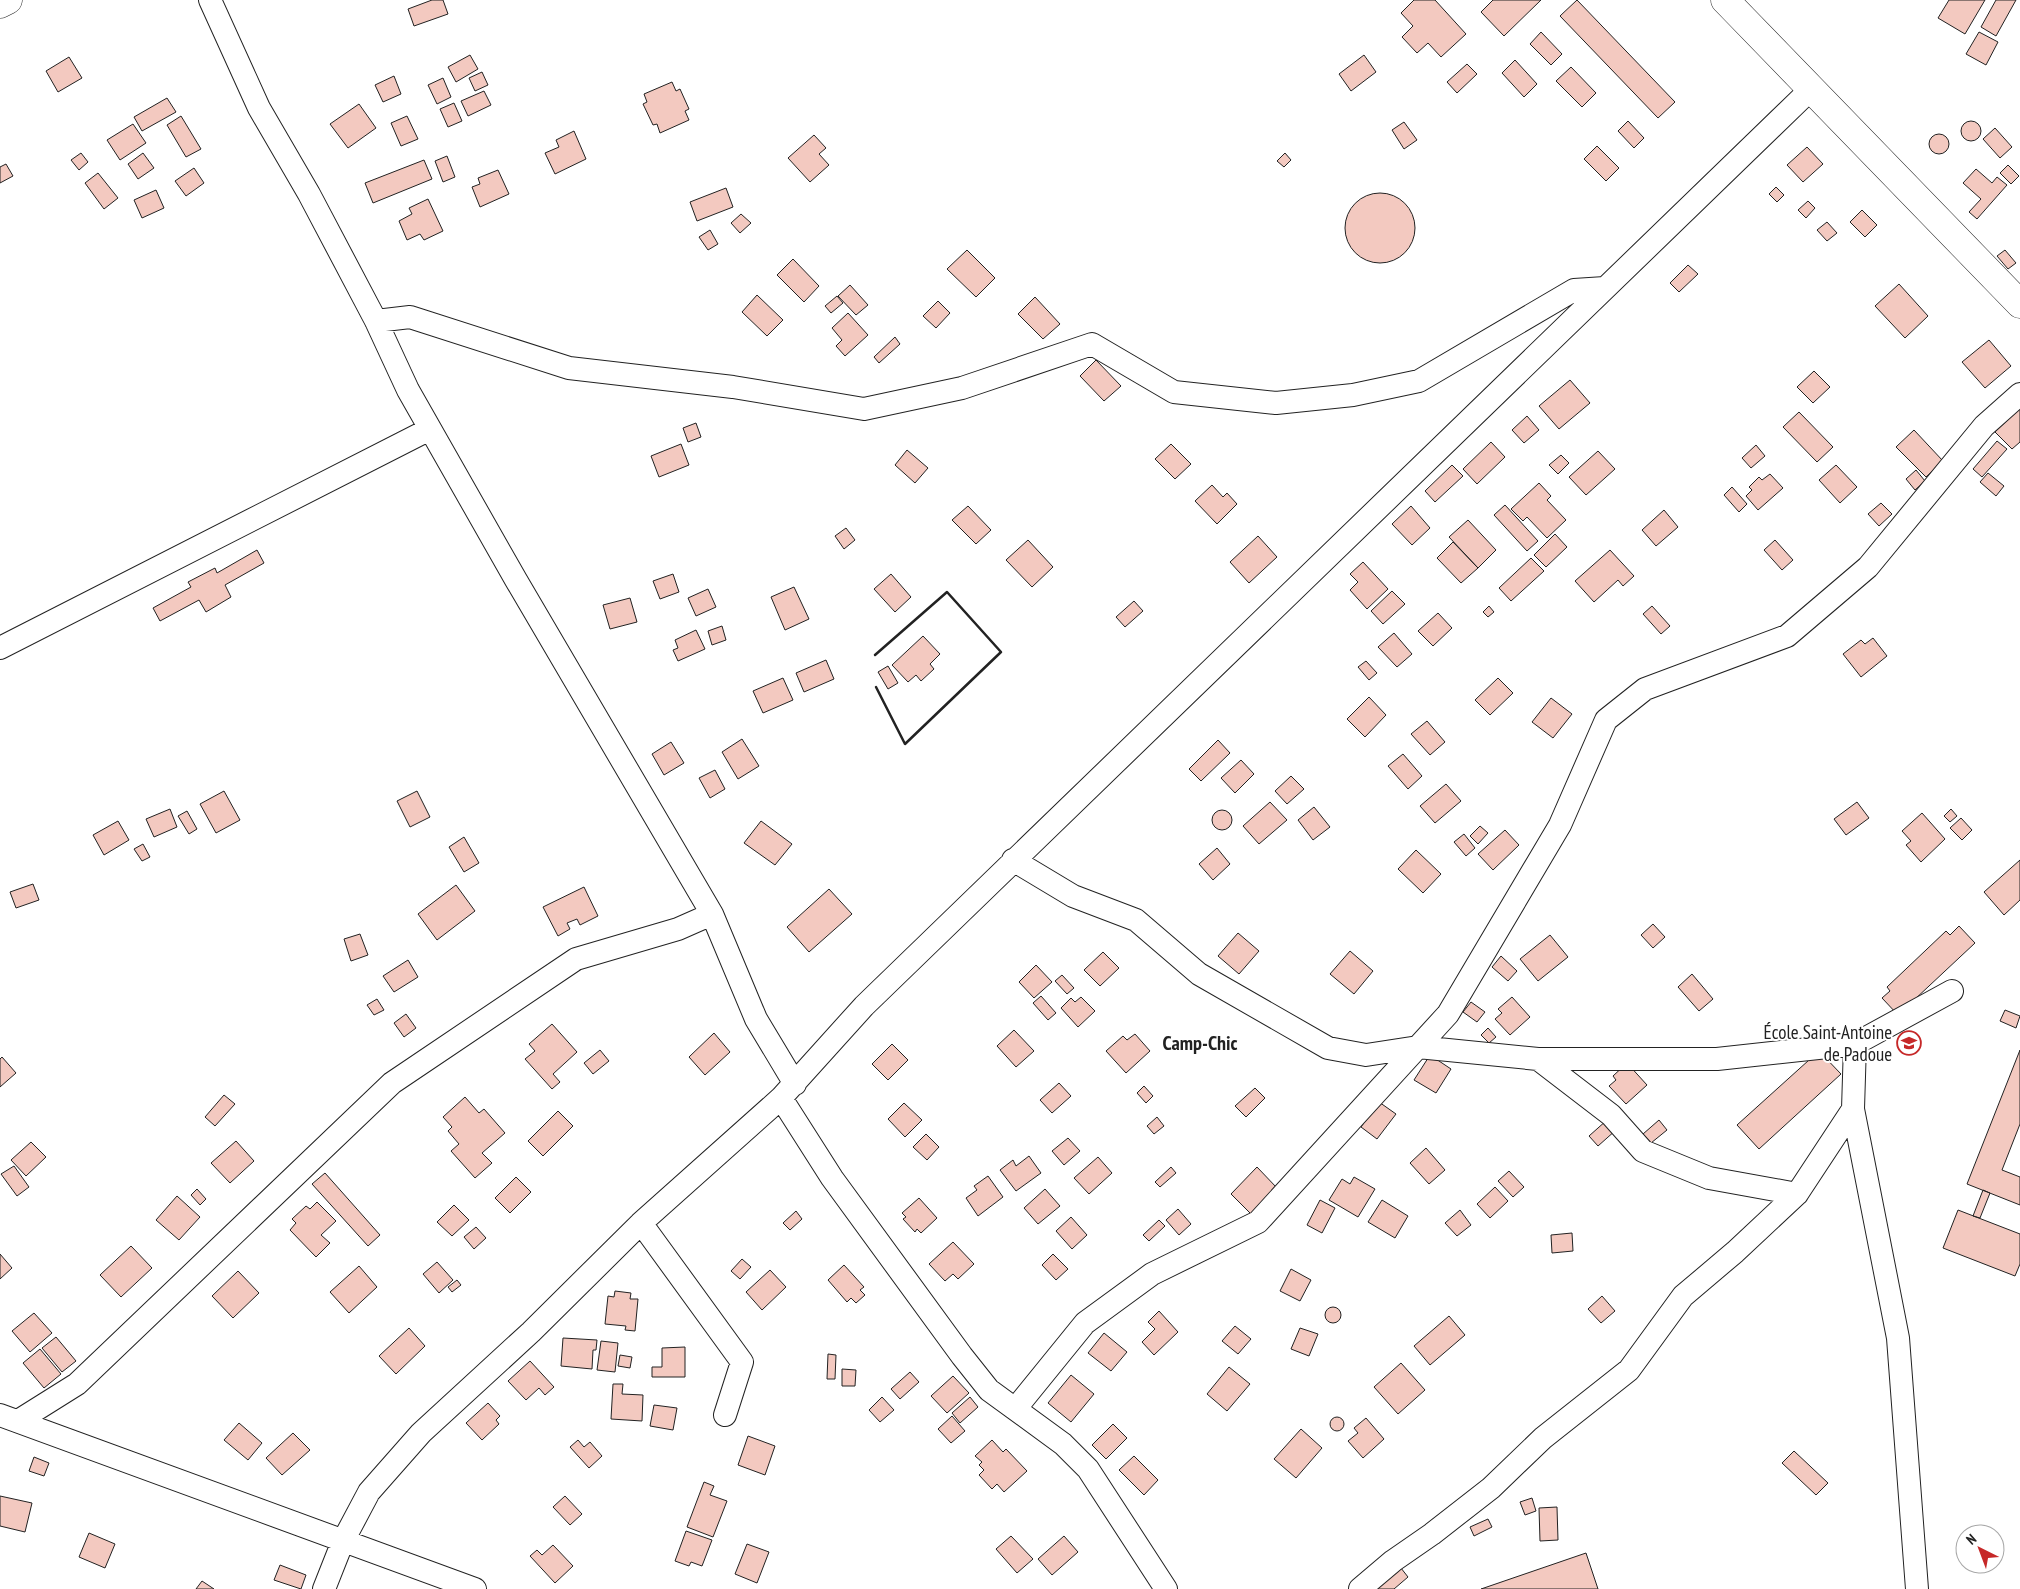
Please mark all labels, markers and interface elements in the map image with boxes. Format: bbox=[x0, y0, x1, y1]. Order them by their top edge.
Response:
place label: École Saint-Antoine de Padoue bbox=[1764, 1020, 1892, 1066]
district label: Camp-Chic bbox=[1162, 1030, 1238, 1056]
school or university icon: École Saint-Antoine de Padoue bbox=[1896, 1030, 1922, 1056]
north arrow bbox=[1955, 1524, 2005, 1574]
text: N bbox=[1962, 1530, 1980, 1549]

